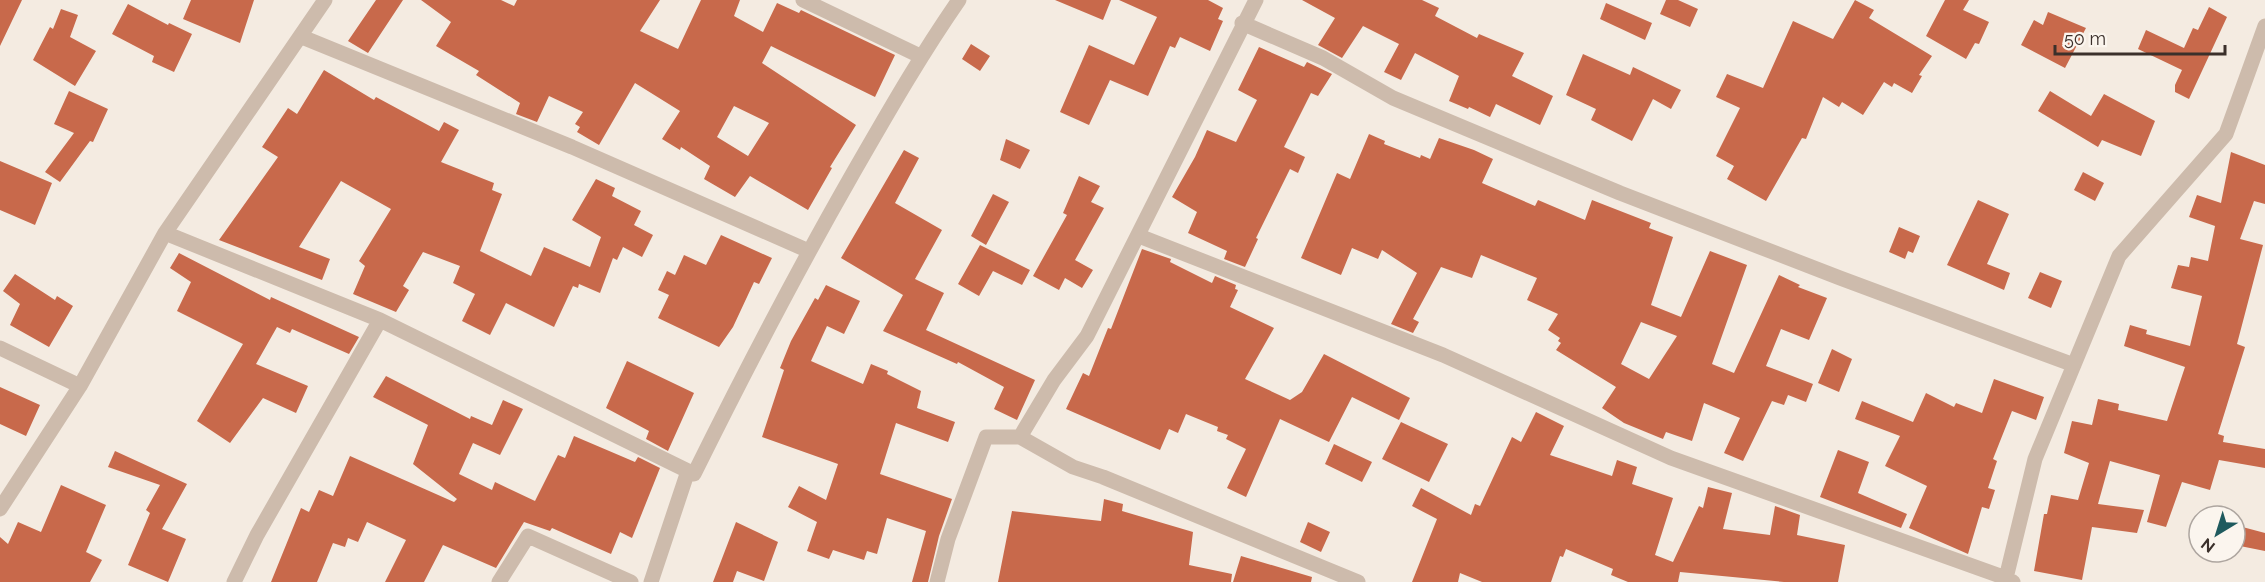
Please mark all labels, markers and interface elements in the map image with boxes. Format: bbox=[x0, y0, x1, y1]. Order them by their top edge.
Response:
scale bar bbox=[2055, 18, 2224, 56]
text: 50 m bbox=[2064, 28, 2106, 49]
north arrow bbox=[2187, 504, 2247, 564]
text: N bbox=[2197, 534, 2219, 557]

